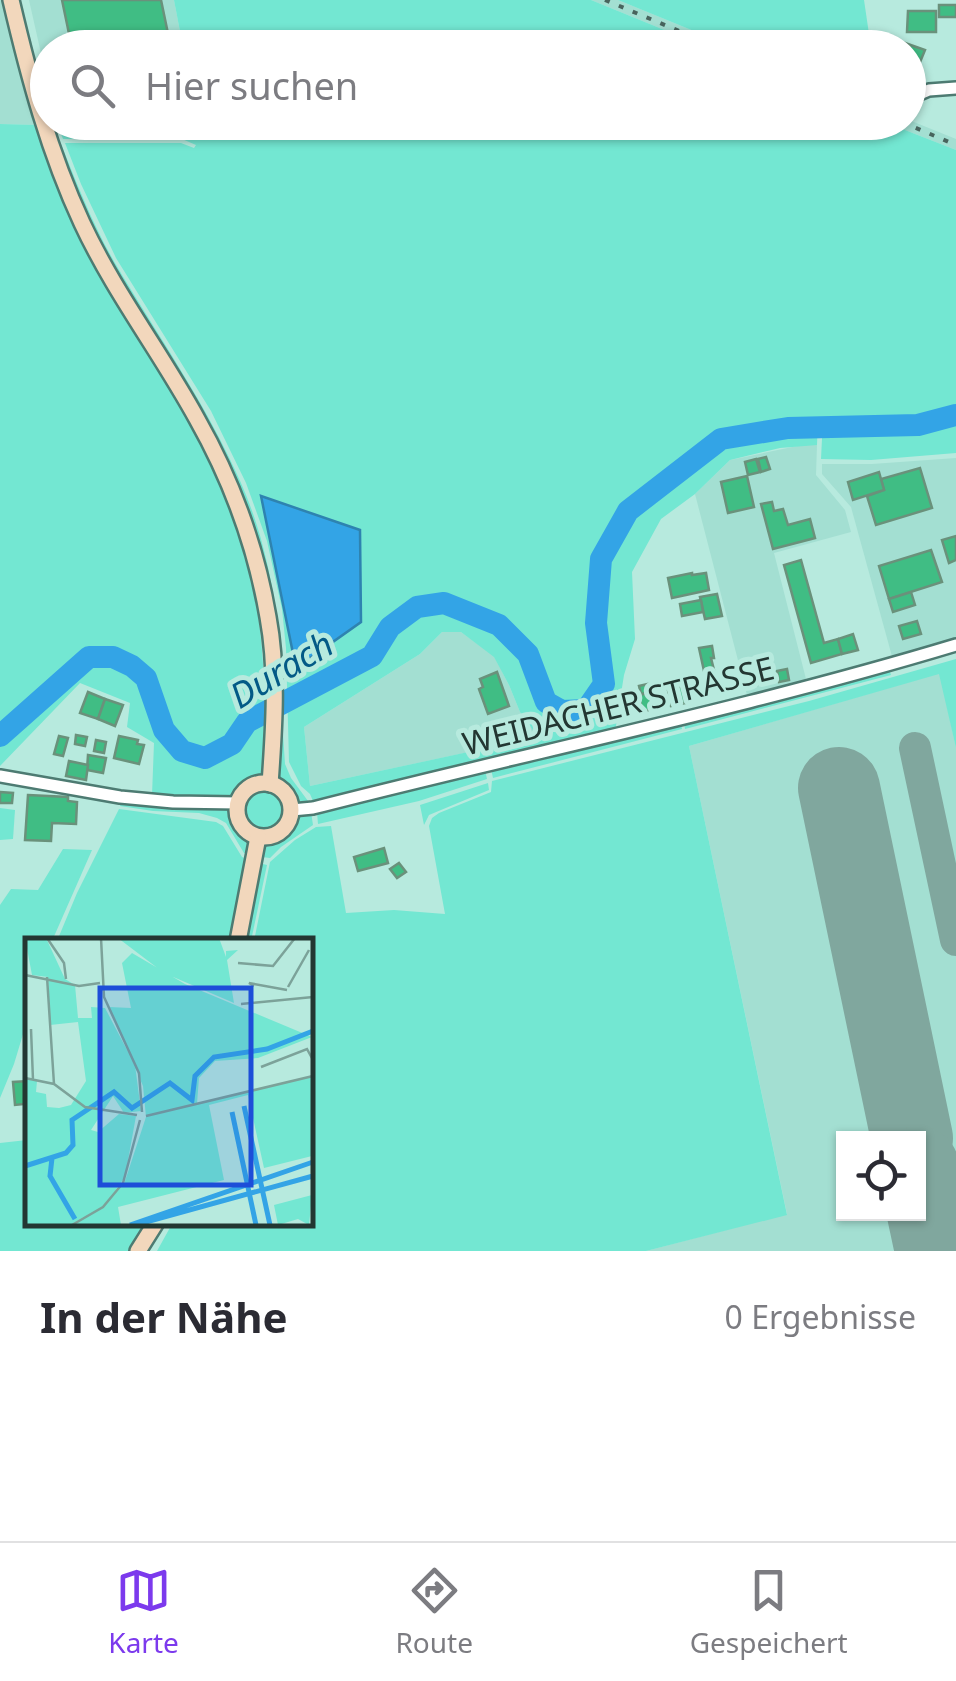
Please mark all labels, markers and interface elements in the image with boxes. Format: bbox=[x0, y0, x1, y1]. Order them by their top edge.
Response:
search box bbox=[30, 30, 926, 140]
icon: search bbox=[65, 58, 120, 113]
text: Hier suchen bbox=[145, 59, 358, 111]
water label: Durach bbox=[221, 620, 341, 718]
street label: WEIDACHER STRASSE bbox=[458, 645, 778, 765]
inset map bbox=[25, 938, 312, 1226]
map controls bbox=[836, 1131, 926, 1221]
button: locate bbox=[836, 1131, 926, 1221]
text: In der Nähe bbox=[40, 1288, 288, 1345]
text: 0 Ergebnisse bbox=[725, 1295, 916, 1338]
tab: Karte bbox=[108, 1563, 179, 1661]
tab: Route bbox=[395, 1563, 473, 1661]
tab: Gespeichert bbox=[690, 1563, 848, 1661]

